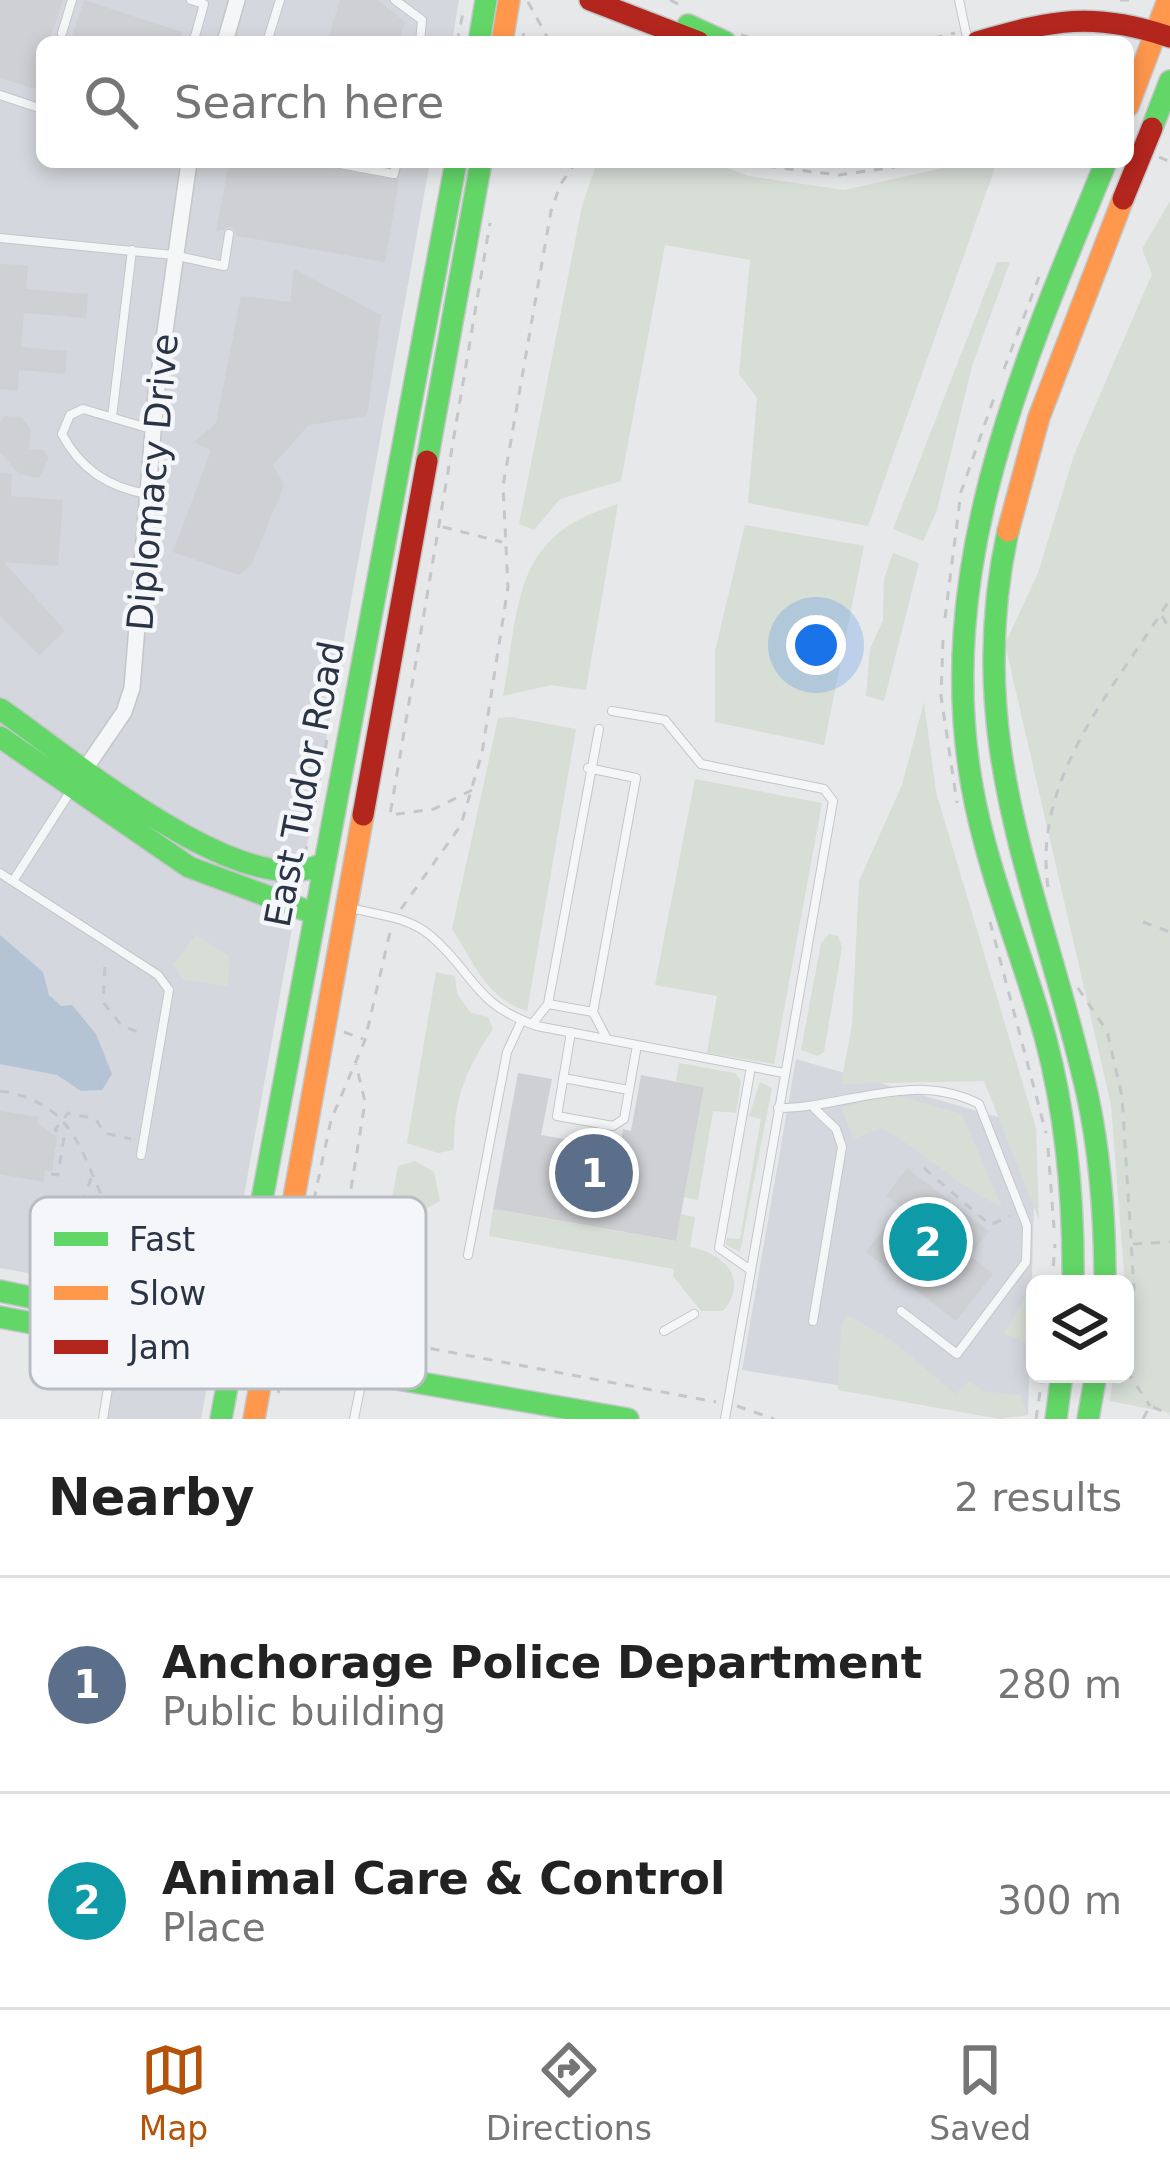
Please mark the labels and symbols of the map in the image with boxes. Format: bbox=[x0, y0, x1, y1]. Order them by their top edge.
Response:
street label: Diplomacy Drive bbox=[119, 332, 186, 632]
your location bbox=[786, 615, 846, 675]
street label: East Tudor Road bbox=[257, 638, 352, 930]
pin: 1 bbox=[555, 1128, 633, 1218]
legend bbox=[30, 1197, 426, 1389]
pin: 2 bbox=[889, 1197, 967, 1287]
text: Fast bbox=[129, 1220, 195, 1259]
text: Slow bbox=[129, 1274, 206, 1313]
text: Jam bbox=[127, 1328, 191, 1367]

